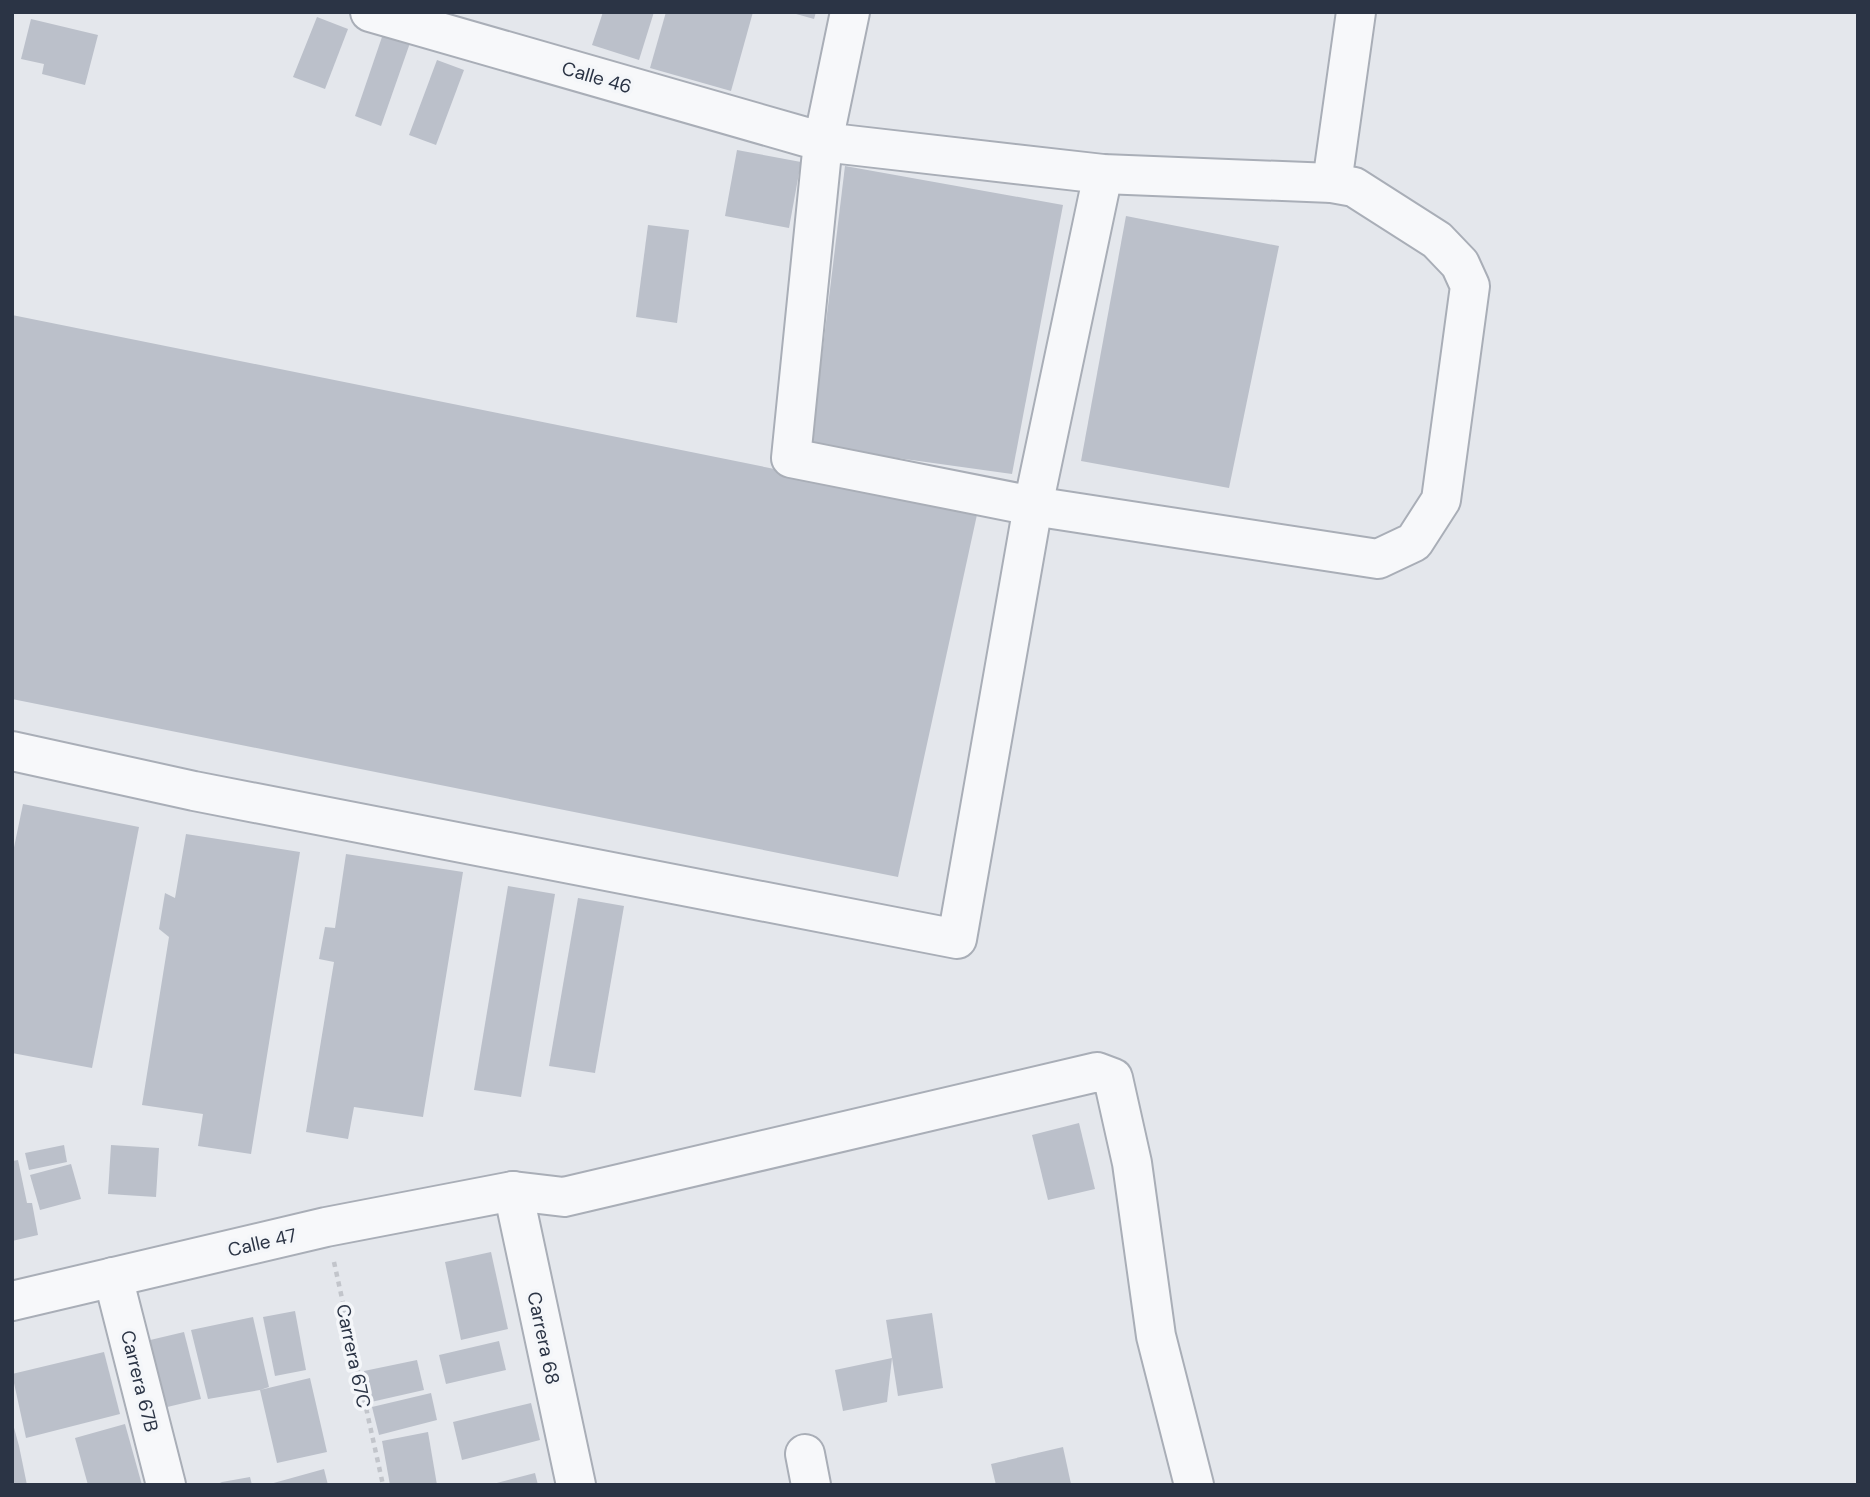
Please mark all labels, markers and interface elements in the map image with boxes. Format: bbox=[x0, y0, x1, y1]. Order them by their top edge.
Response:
street label: Calle 46 bbox=[559, 56, 635, 99]
street label: Calle 47 bbox=[225, 1222, 299, 1263]
street label: Carrera 68 bbox=[521, 1289, 566, 1387]
street label: Carrera 67C bbox=[330, 1302, 377, 1410]
street label: Carrera 67B bbox=[115, 1328, 164, 1435]

